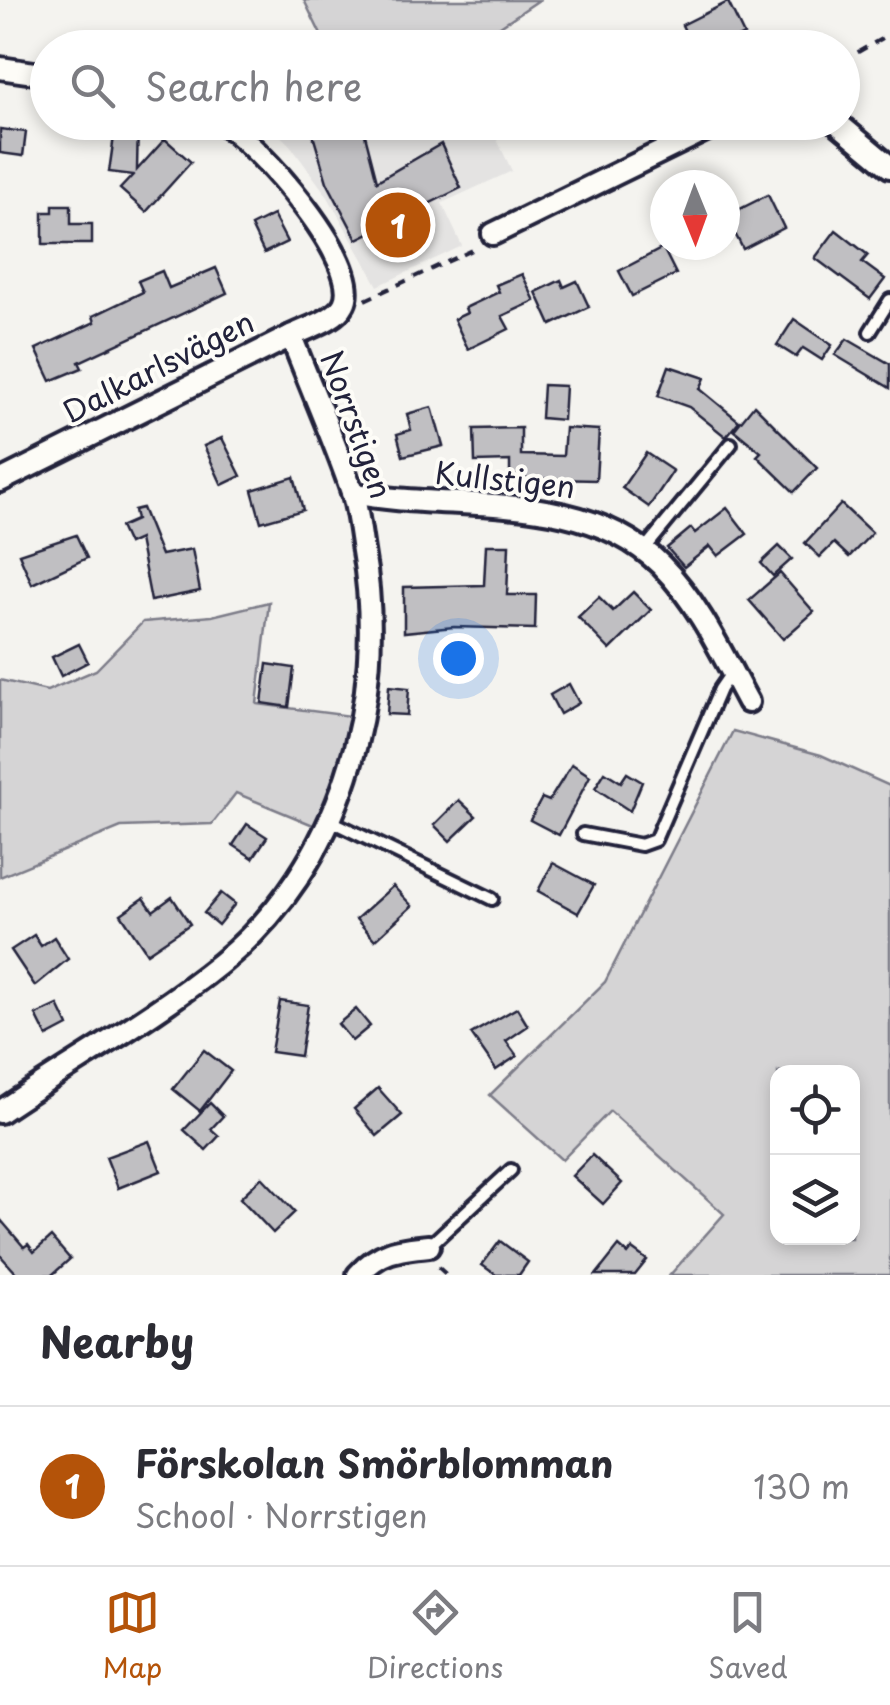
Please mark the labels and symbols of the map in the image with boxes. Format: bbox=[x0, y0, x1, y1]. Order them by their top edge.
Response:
north arrow bbox=[650, 170, 740, 260]
pin: 1 bbox=[366, 188, 430, 262]
street label: Dalkarlsvägen bbox=[55, 298, 261, 433]
street label: Norrstigen bbox=[310, 344, 405, 504]
street label: Kullstigen bbox=[433, 449, 577, 508]
your location bbox=[433, 633, 484, 684]

